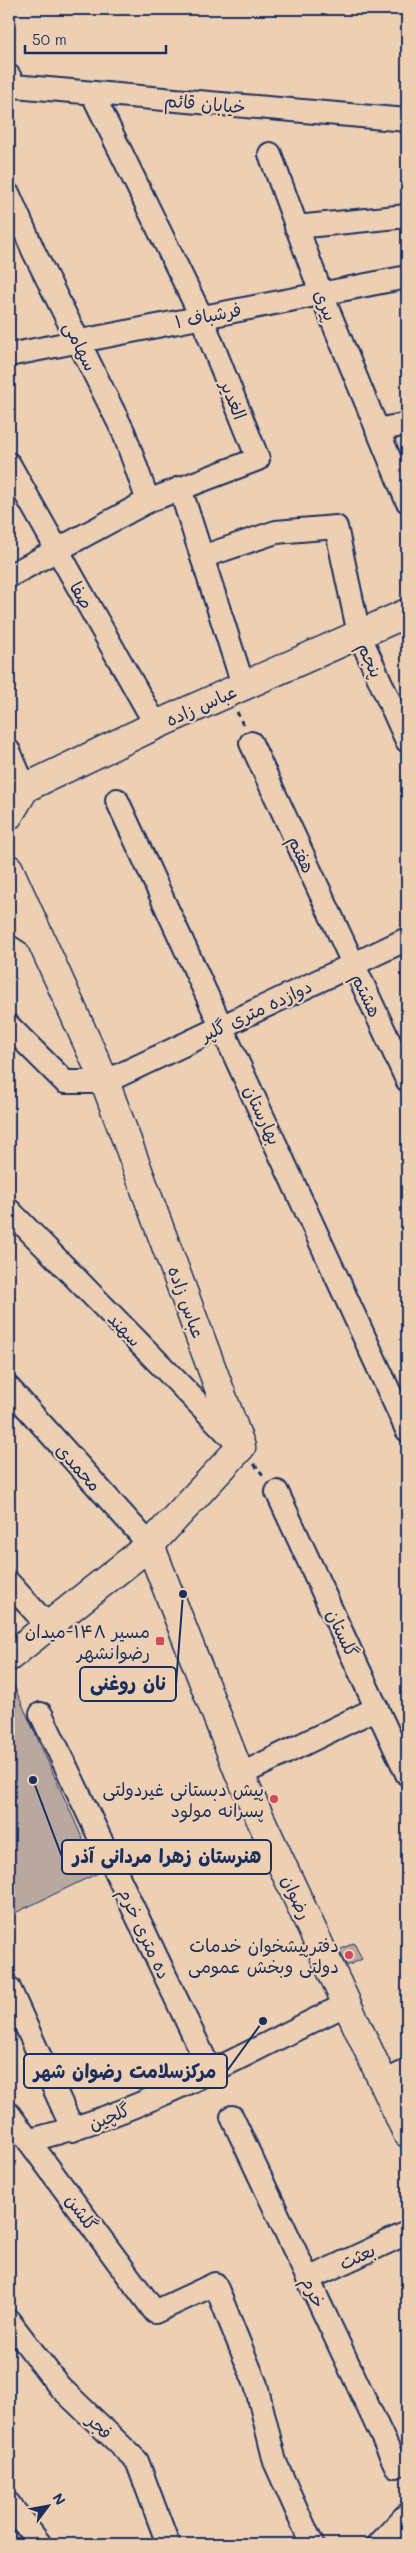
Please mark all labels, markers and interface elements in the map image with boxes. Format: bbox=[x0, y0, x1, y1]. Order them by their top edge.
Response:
scale bar bbox=[25, 22, 166, 54]
text: 50 m bbox=[32, 29, 67, 49]
street label: خیابان قائم bbox=[163, 87, 247, 121]
street label: پیری bbox=[308, 286, 343, 325]
street label: فرشباف ۱ bbox=[173, 297, 243, 333]
street label: سهامی bbox=[59, 317, 103, 375]
street label: الغدیر bbox=[215, 375, 253, 423]
street label: صفا bbox=[65, 577, 99, 613]
street label: پنجم bbox=[350, 639, 389, 683]
street label: عباس زاده bbox=[162, 679, 240, 731]
street label: هفتم bbox=[280, 831, 321, 878]
street label: هشتم bbox=[344, 969, 388, 1022]
street label: دوازده متری گلپر bbox=[195, 974, 316, 1048]
street label: بهارستان bbox=[239, 1081, 287, 1149]
street label: عباس زاده bbox=[163, 1263, 211, 1341]
street label: سهند bbox=[103, 1307, 147, 1351]
street label: محمدی bbox=[51, 1438, 107, 1496]
street label: گلستان bbox=[321, 1605, 365, 1661]
place label: مسیر ۱۴۸-میدان رضوانشهر bbox=[25, 1619, 150, 1664]
marker: مسیر ۱۴۸-میدان رضوانشهر bbox=[154, 1635, 166, 1647]
callout: نان روغنی bbox=[80, 1667, 176, 1701]
text: نان روغنی bbox=[90, 1670, 166, 1696]
place label: پیش دبستانی غیردولتی پسرانه مولود bbox=[103, 1777, 264, 1823]
marker: پیش دبستانی غیردولتی پسرانه مولود bbox=[268, 1793, 280, 1805]
callout: هنرستان زهرا مردانی آذر bbox=[62, 1840, 271, 1874]
text: هنرستان زهرا مردانی آذر bbox=[71, 1843, 261, 1869]
street label: رضوان bbox=[276, 1871, 318, 1923]
street label: ده متری خرم bbox=[111, 1883, 177, 1984]
place label: دفترپیشخوان خدمات دولتی وبخش عمومی bbox=[188, 1933, 339, 1978]
marker: دفترپیشخوان خدمات دولتی وبخش عمومی bbox=[343, 1949, 355, 1961]
callout: مرکزسلامت رضوان شهر bbox=[24, 2054, 227, 2088]
text: مرکزسلامت رضوان شهر bbox=[32, 2058, 216, 2084]
street label: گلچین bbox=[85, 2097, 134, 2136]
street label: گلشن bbox=[60, 2189, 104, 2236]
street label: بعثت bbox=[335, 2237, 379, 2275]
street label: خرم bbox=[294, 2272, 332, 2313]
street label: فجر bbox=[81, 2407, 118, 2444]
north arrow bbox=[22, 2480, 72, 2530]
text: N bbox=[49, 2489, 70, 2508]

